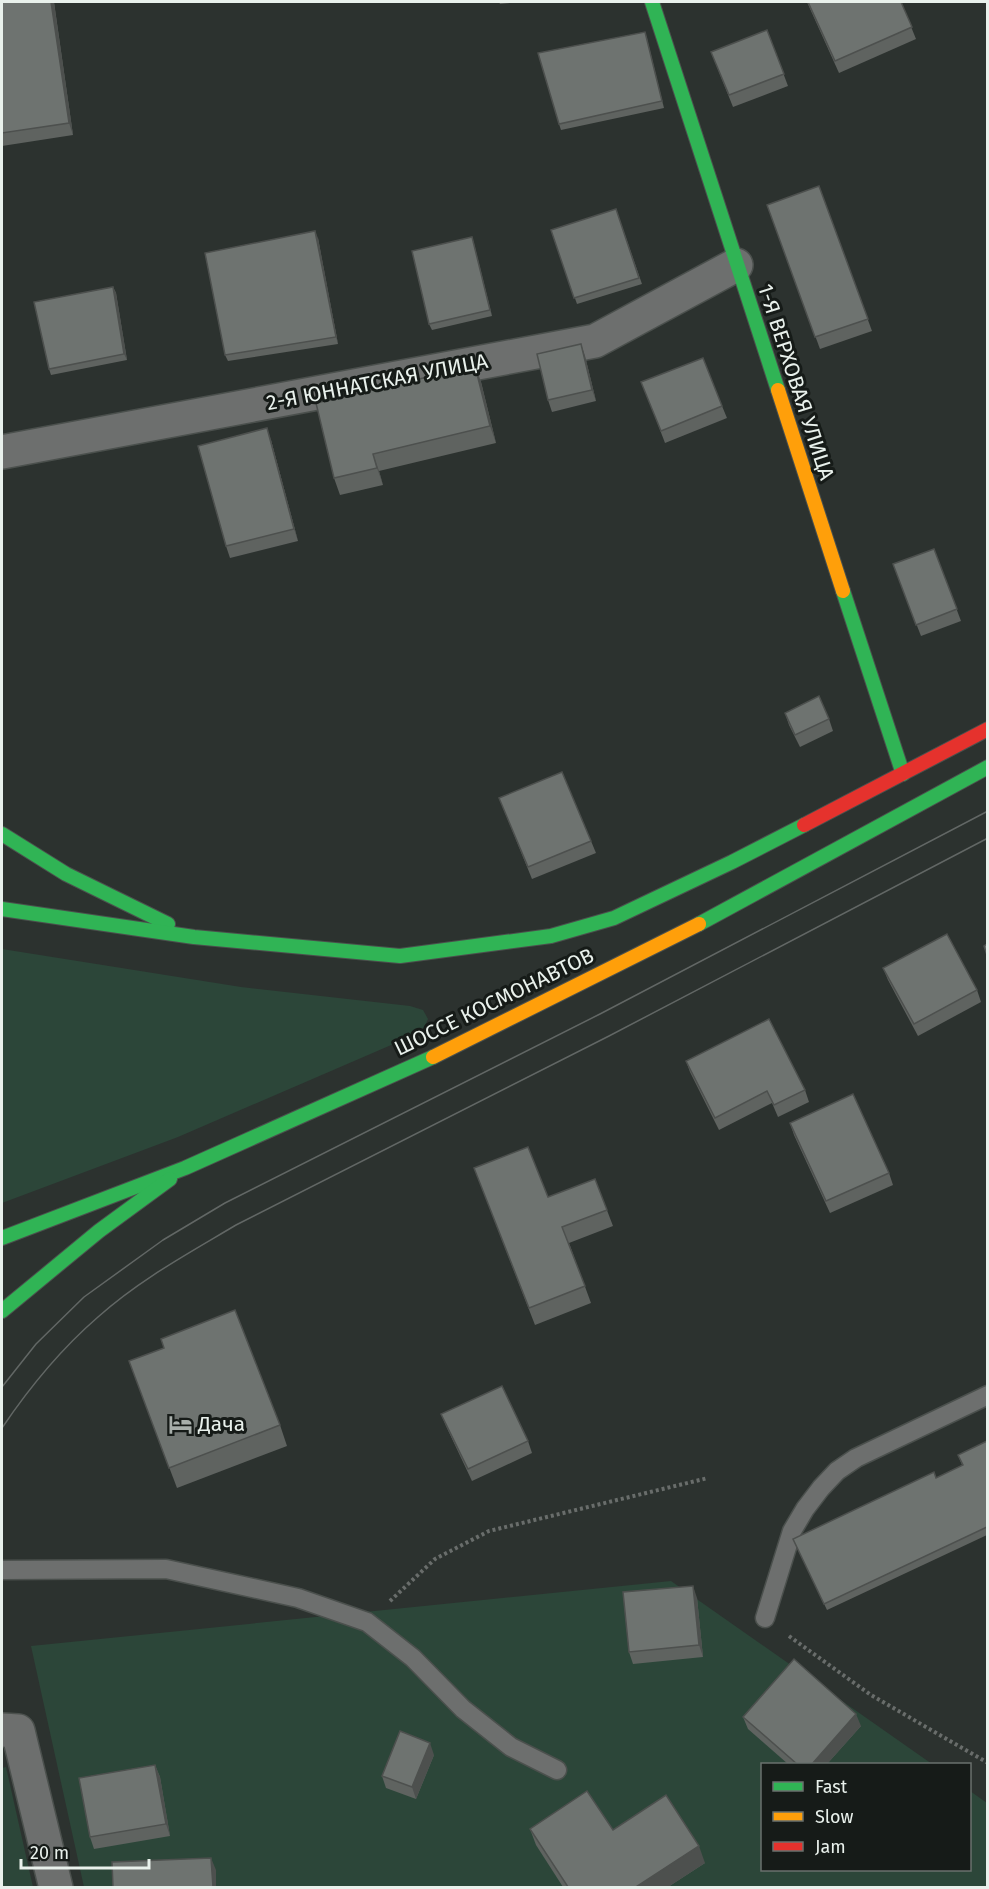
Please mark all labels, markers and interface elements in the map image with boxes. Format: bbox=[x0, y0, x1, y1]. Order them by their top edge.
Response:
street label: 1-Я ВЕРХОВАЯ УЛИЦА bbox=[752, 281, 840, 483]
street label: 2-Я ЮННАТСКАЯ УЛИЦА bbox=[264, 348, 490, 416]
street label: ШОССЕ КОСМОНАВТОВ bbox=[390, 942, 598, 1062]
hotel icon: Дача bbox=[167, 1411, 193, 1437]
place label: Дача bbox=[197, 1411, 245, 1437]
legend bbox=[761, 1763, 971, 1871]
text: Fast bbox=[815, 1776, 848, 1798]
text: Slow bbox=[815, 1806, 854, 1828]
scale bar bbox=[21, 1832, 148, 1870]
text: Jam bbox=[815, 1836, 846, 1858]
text: 20 m bbox=[30, 1842, 69, 1864]

